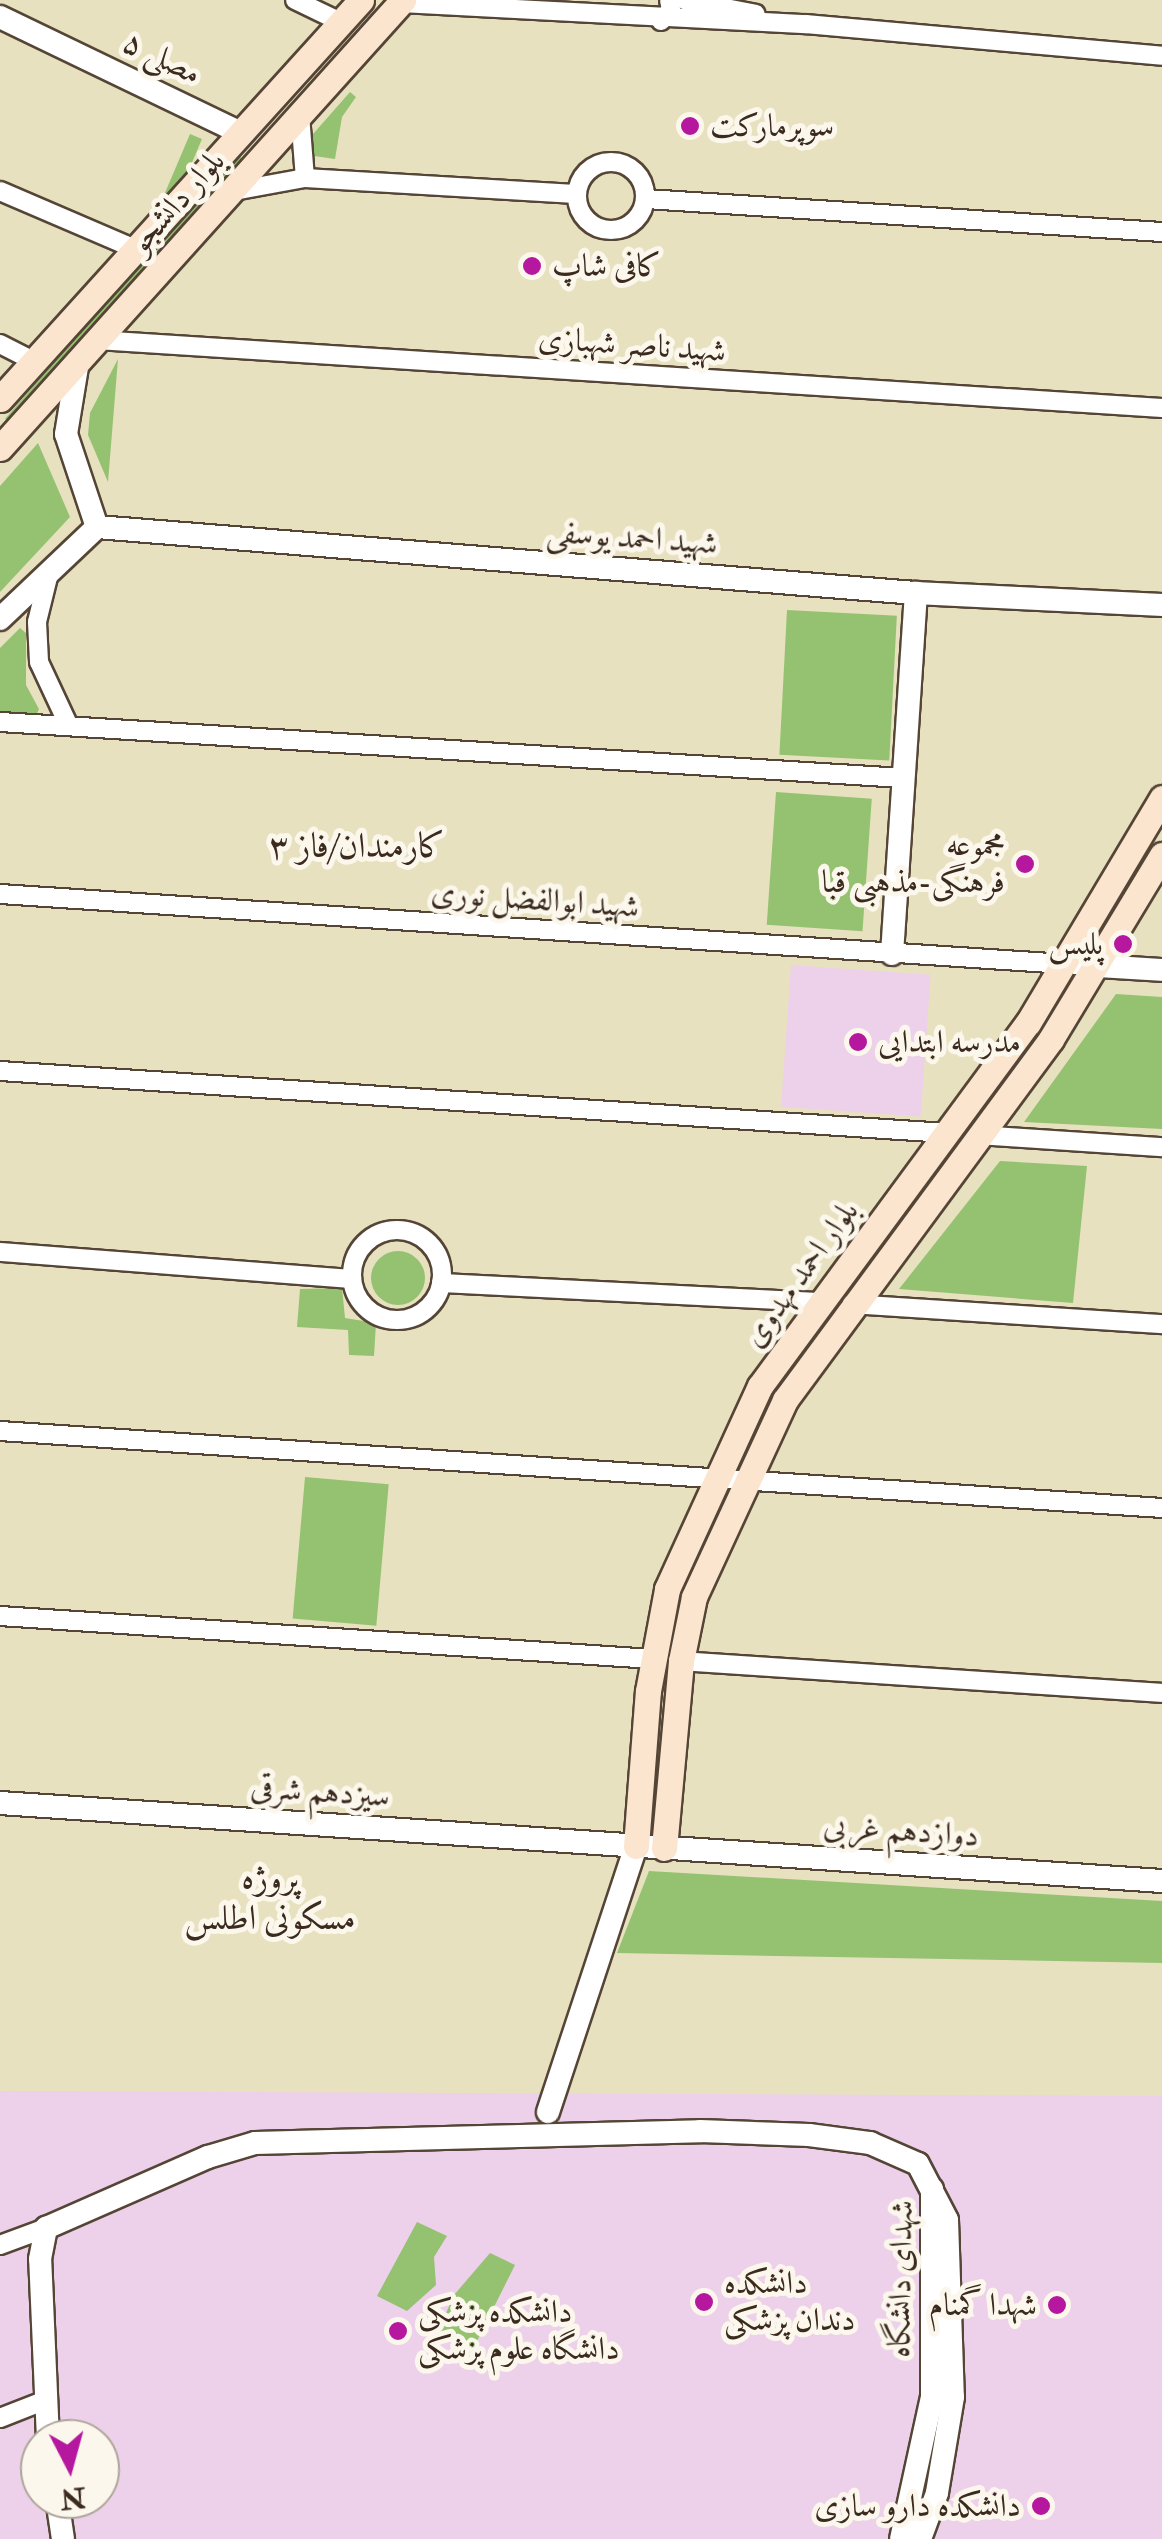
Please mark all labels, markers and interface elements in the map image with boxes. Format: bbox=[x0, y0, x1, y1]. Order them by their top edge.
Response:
street label: مصلی ۵ bbox=[117, 23, 207, 93]
place label: سوپرمارکت bbox=[710, 107, 834, 145]
marker: سوپرمارکت bbox=[679, 115, 701, 137]
street label: بلوار دانشجو bbox=[121, 143, 233, 261]
place label: کافی شاپ bbox=[552, 247, 661, 285]
marker: کافی شاپ bbox=[521, 255, 543, 277]
street label: شهید ناصر شهبازی bbox=[537, 319, 727, 371]
street label: شهید احمد یوسفی bbox=[545, 513, 719, 563]
district label: کارمندان/فاز ۳ bbox=[269, 825, 445, 867]
place label: مجموعه فرهنگی-مذهبی قبا bbox=[822, 827, 1005, 902]
marker: مجموعه فرهنگی-مذهبی قبا bbox=[1014, 853, 1036, 875]
street label: شهید ابوالفضل نوری bbox=[430, 874, 640, 926]
place label: پلیس bbox=[1048, 925, 1103, 963]
marker: پلیس bbox=[1112, 933, 1134, 955]
place label: مدرسه ابتدایی bbox=[878, 1023, 1021, 1061]
marker: مدرسه ابتدایی bbox=[847, 1031, 869, 1053]
street label: بلوار احمد مهدوی bbox=[735, 1193, 867, 1355]
street label: سیزدهم شرقی bbox=[249, 1768, 391, 1816]
street label: دوازدهم غربی bbox=[822, 1806, 980, 1856]
district label: پروژه مسکونی اطلس bbox=[184, 1857, 356, 1939]
street label: شهدای دانشگاه bbox=[880, 2200, 922, 2358]
place label: دانشکده دندان پزشکی bbox=[724, 2265, 855, 2340]
place label: شهدا گمنام bbox=[929, 2286, 1037, 2324]
marker: دانشکده دندان پزشکی bbox=[693, 2291, 715, 2313]
place label: دانشکده پزشکی دانشگاه علوم پزشکی bbox=[418, 2294, 620, 2369]
marker: شهدا گمنام bbox=[1046, 2294, 1068, 2316]
marker: دانشکده پزشکی دانشگاه علوم پزشکی bbox=[387, 2320, 409, 2342]
north arrow bbox=[20, 2419, 120, 2519]
text: N bbox=[59, 2479, 87, 2516]
place label: دانشکده دارو سازی bbox=[814, 2487, 1021, 2525]
marker: دانشکده دارو سازی bbox=[1030, 2495, 1052, 2517]

